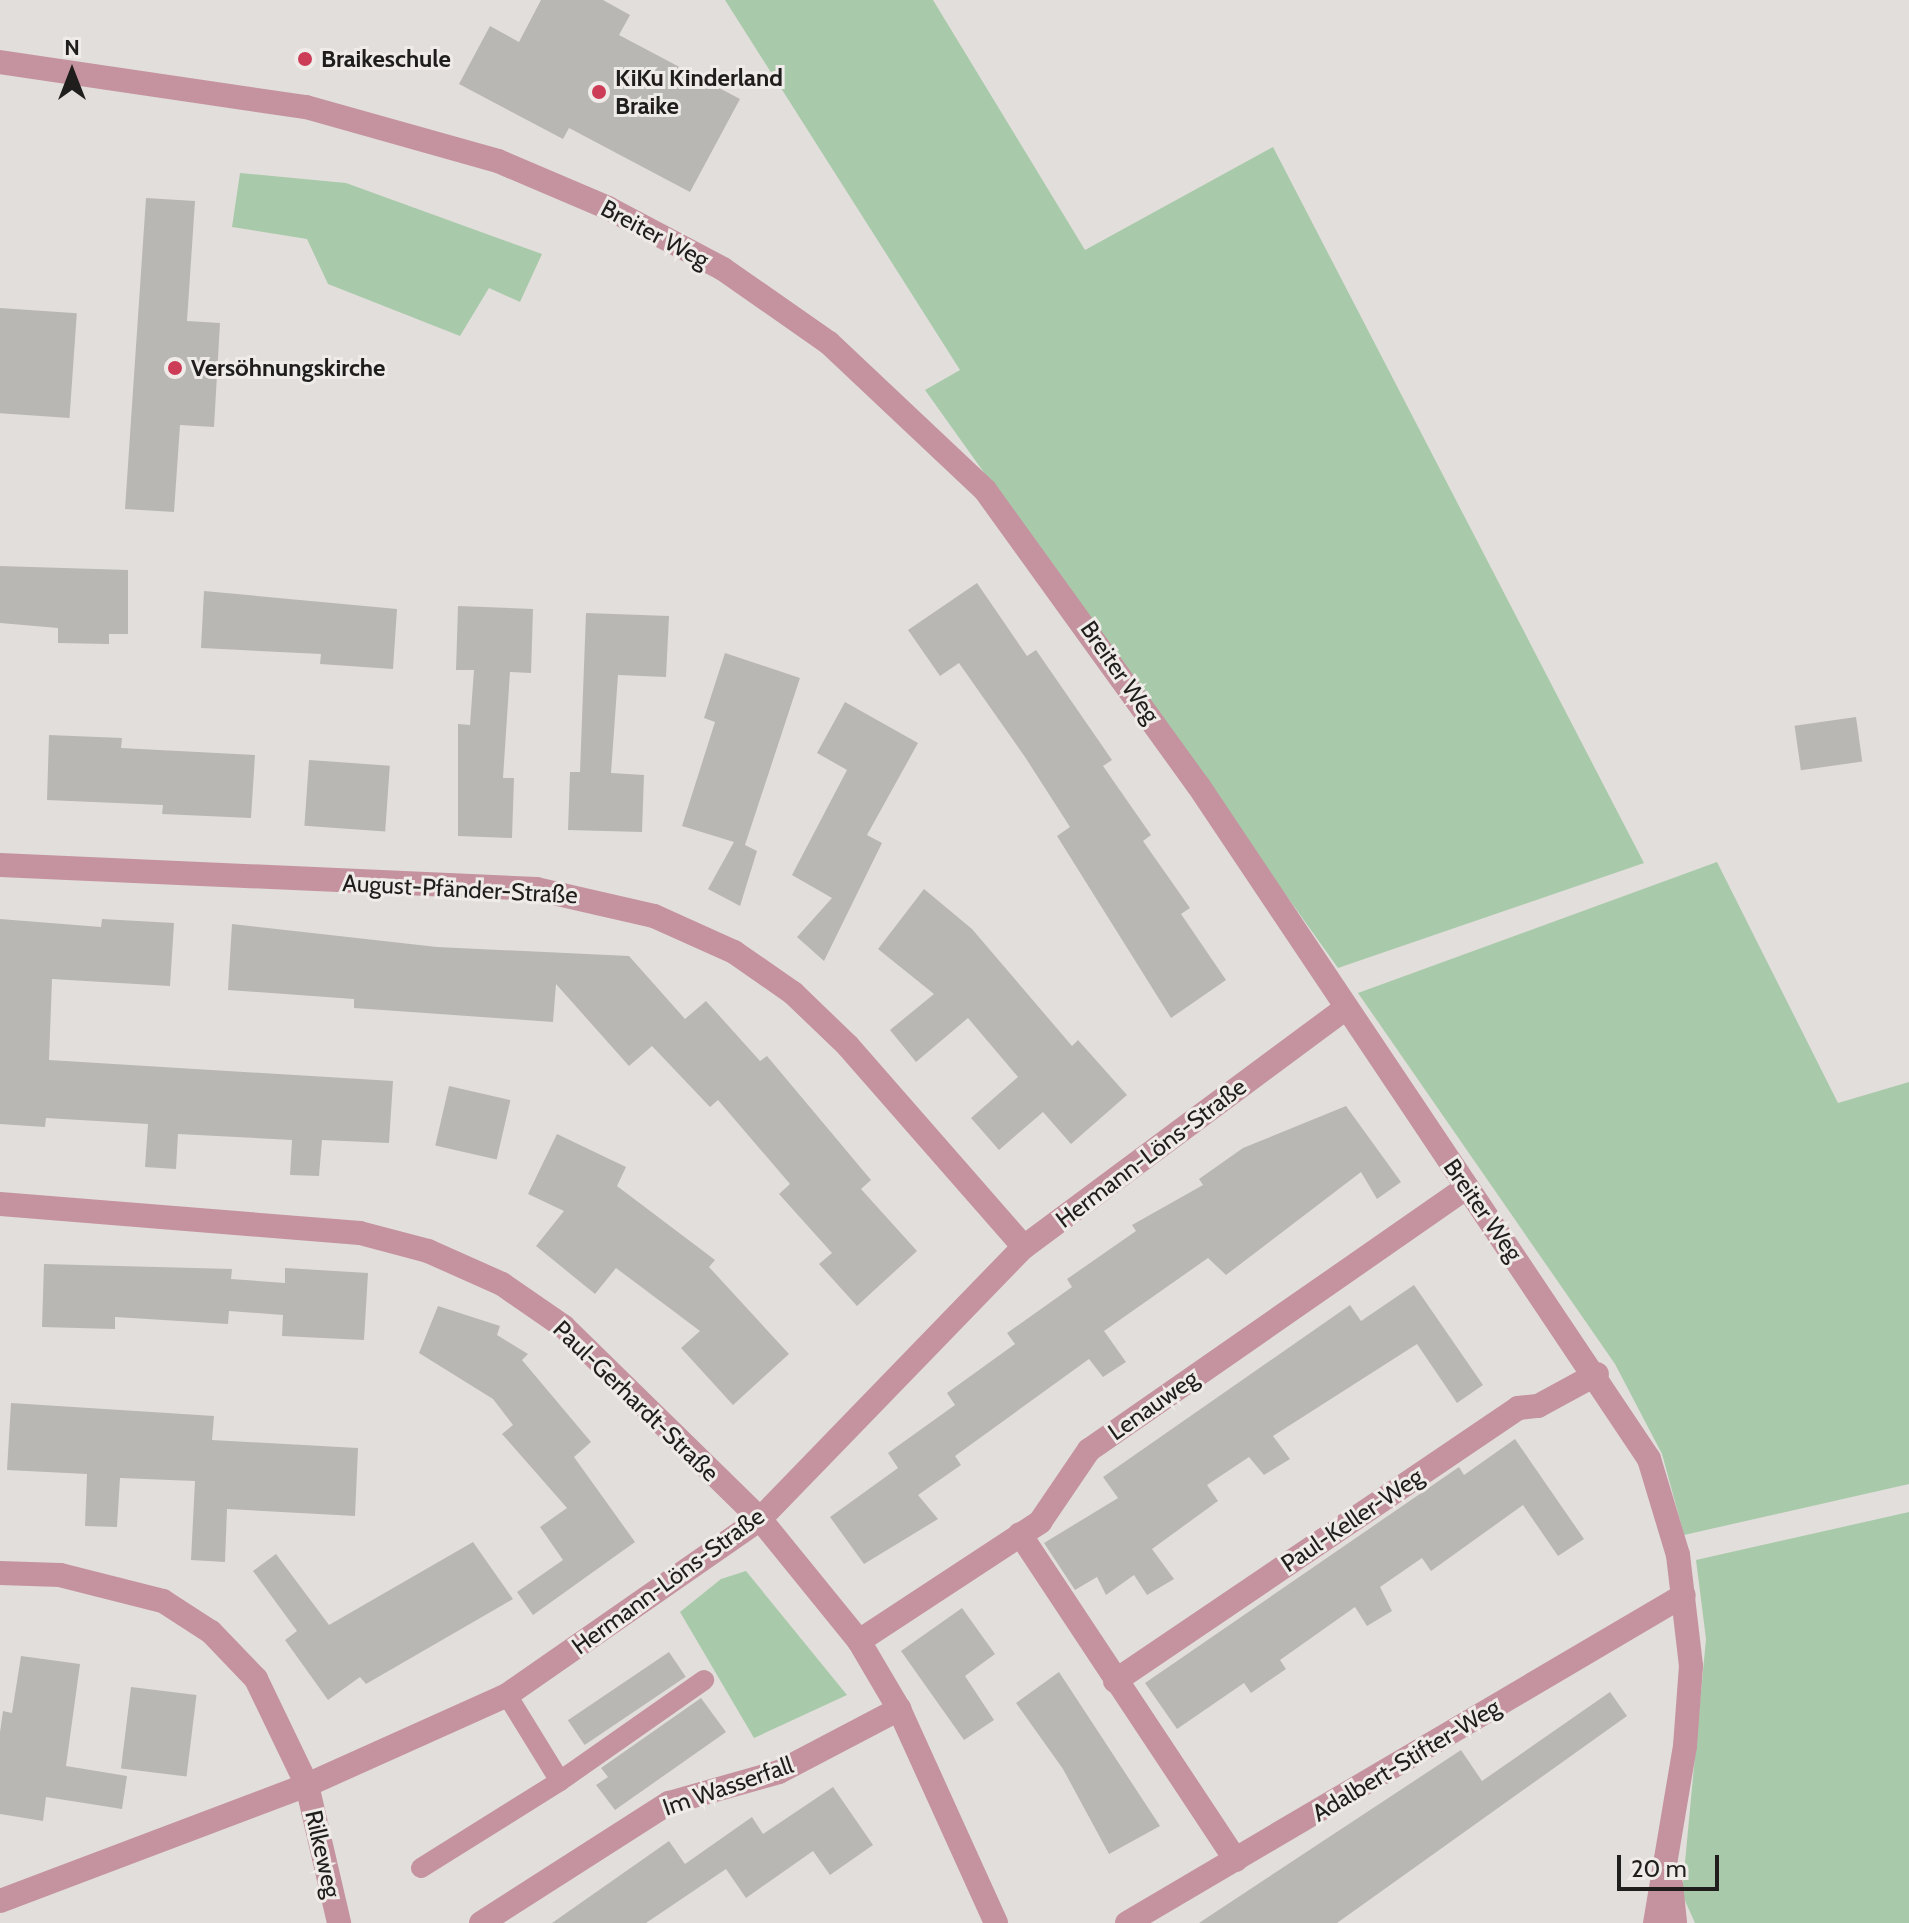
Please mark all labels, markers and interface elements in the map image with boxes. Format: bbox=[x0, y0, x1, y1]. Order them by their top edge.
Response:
north arrow bbox=[32, 32, 112, 112]
text: N bbox=[64, 34, 80, 61]
place label: Braikeschule bbox=[321, 45, 451, 73]
marker: Braikeschule bbox=[296, 50, 314, 68]
place label: KiKu Kinderland Braike bbox=[615, 64, 783, 120]
marker: KiKu Kinderland Braike bbox=[590, 83, 608, 101]
street label: Breiter Weg bbox=[596, 194, 714, 274]
place label: Versöhnungskirche bbox=[191, 354, 385, 382]
marker: Versöhnungskirche bbox=[166, 359, 184, 377]
street label: Breiter Weg bbox=[1074, 615, 1166, 729]
street label: August-Pfänder-Straße bbox=[342, 868, 578, 910]
street label: Hermann-Löns-Straße bbox=[1050, 1072, 1252, 1234]
street label: Breiter Weg bbox=[1437, 1153, 1529, 1267]
street label: Paul-Gerhardt-Straße bbox=[547, 1315, 725, 1487]
street label: Lenauweg bbox=[1103, 1364, 1203, 1446]
street label: Paul-Keller-Weg bbox=[1276, 1462, 1428, 1578]
street label: Hermann-Löns-Straße bbox=[566, 1501, 770, 1661]
street label: Adalbert-Stifter-Weg bbox=[1307, 1692, 1505, 1828]
street label: Im Wasserfall bbox=[659, 1750, 797, 1822]
street label: Rilkeweg bbox=[299, 1807, 347, 1901]
scale bar bbox=[1621, 1839, 1723, 1889]
text: 20 m bbox=[1631, 1854, 1687, 1883]

